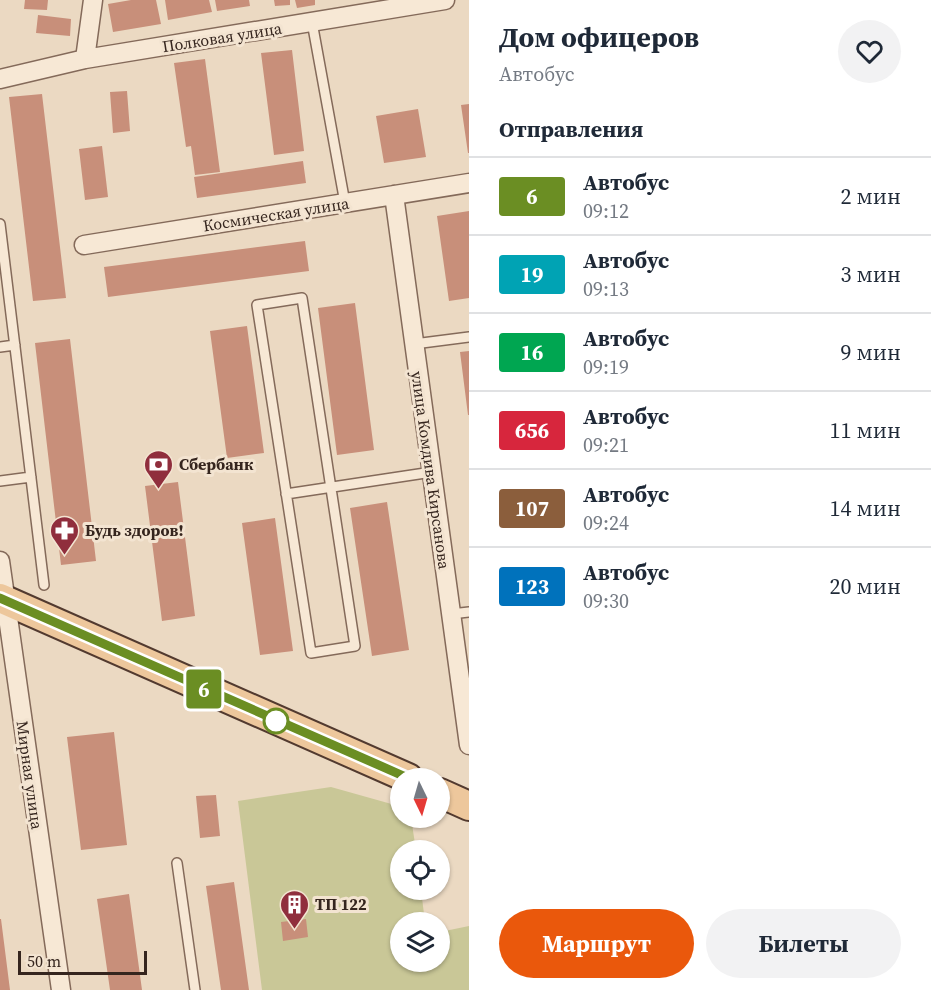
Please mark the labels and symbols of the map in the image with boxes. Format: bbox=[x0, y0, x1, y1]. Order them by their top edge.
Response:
street label: Полковая улица bbox=[161, 17, 284, 57]
street label: Космическая улица bbox=[201, 191, 351, 236]
street label: улица Комдива Кирсанова bbox=[406, 370, 456, 571]
bank icon: Сбербанк bbox=[142, 448, 174, 490]
place label: Сбербанк bbox=[179, 453, 254, 475]
pharmacy icon: Будь здоров! bbox=[48, 514, 80, 556]
place label: Будь здоров! bbox=[85, 519, 184, 541]
line badge: 6 bbox=[184, 670, 224, 708]
unlabelled marker bbox=[263, 708, 289, 734]
street label: Мирная улица bbox=[11, 719, 49, 832]
north arrow bbox=[390, 768, 450, 828]
building icon: ТП 122 bbox=[278, 888, 310, 930]
place label: ТП 122 bbox=[315, 893, 367, 915]
scale bar bbox=[18, 948, 147, 976]

